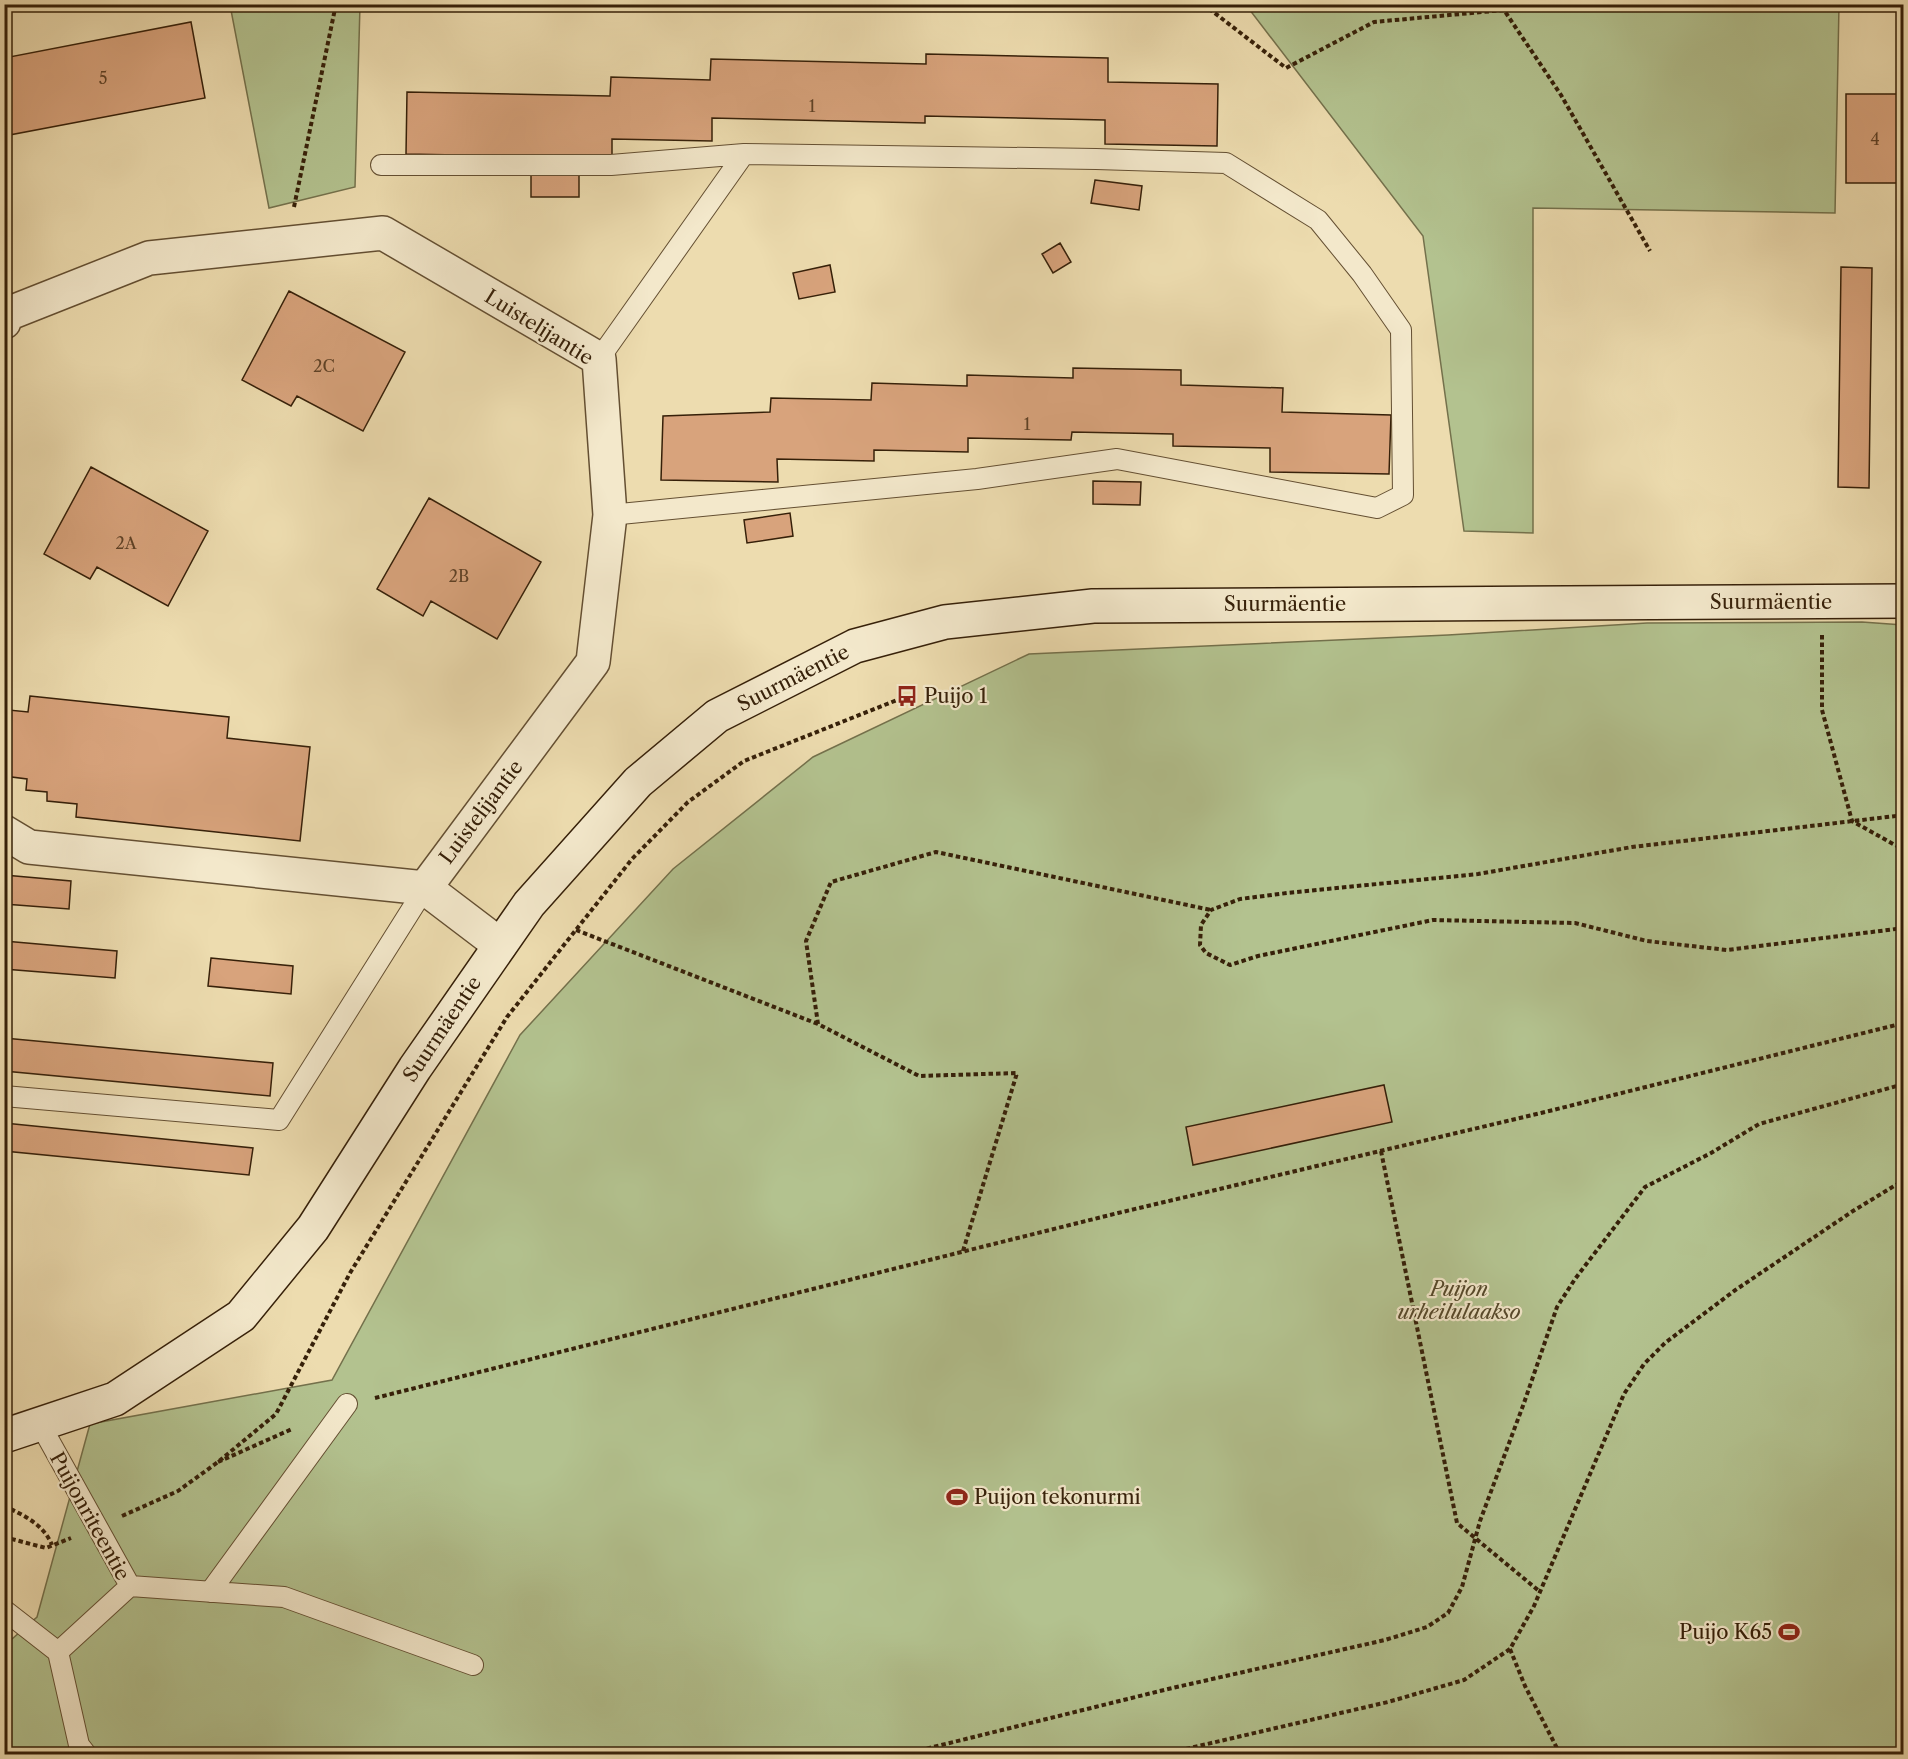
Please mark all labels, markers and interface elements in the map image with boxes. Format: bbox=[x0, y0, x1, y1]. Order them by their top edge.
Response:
house number: 5 bbox=[99, 68, 107, 88]
house number: 1 bbox=[809, 96, 816, 116]
house number: 4 bbox=[1870, 129, 1880, 149]
street label: Luistelijantie bbox=[480, 284, 598, 370]
house number: 2C bbox=[313, 356, 335, 376]
house number: 1 bbox=[1024, 414, 1031, 434]
house number: 2A bbox=[115, 533, 138, 553]
house number: 2B bbox=[449, 566, 469, 586]
street label: Suurmäentie bbox=[1710, 590, 1832, 614]
street label: Suurmäentie bbox=[1224, 592, 1346, 616]
street label: Suurmäentie bbox=[733, 640, 853, 716]
bus stop icon: Puijo 1 bbox=[895, 684, 919, 708]
place label: Puijo 1 bbox=[924, 684, 988, 708]
street label: Luistelijantie bbox=[434, 755, 528, 869]
street label: Suurmäentie bbox=[398, 972, 486, 1086]
park label: Puijon urheilulaakso bbox=[1397, 1277, 1521, 1324]
street label: Puijonriteentie bbox=[45, 1448, 135, 1584]
sports icon: Puijon tekonurmi bbox=[945, 1485, 969, 1509]
place label: Puijon tekonurmi bbox=[974, 1485, 1141, 1509]
place label: Puijo K65 bbox=[1679, 1620, 1772, 1644]
sports icon: Puijo K65 bbox=[1777, 1620, 1801, 1644]

